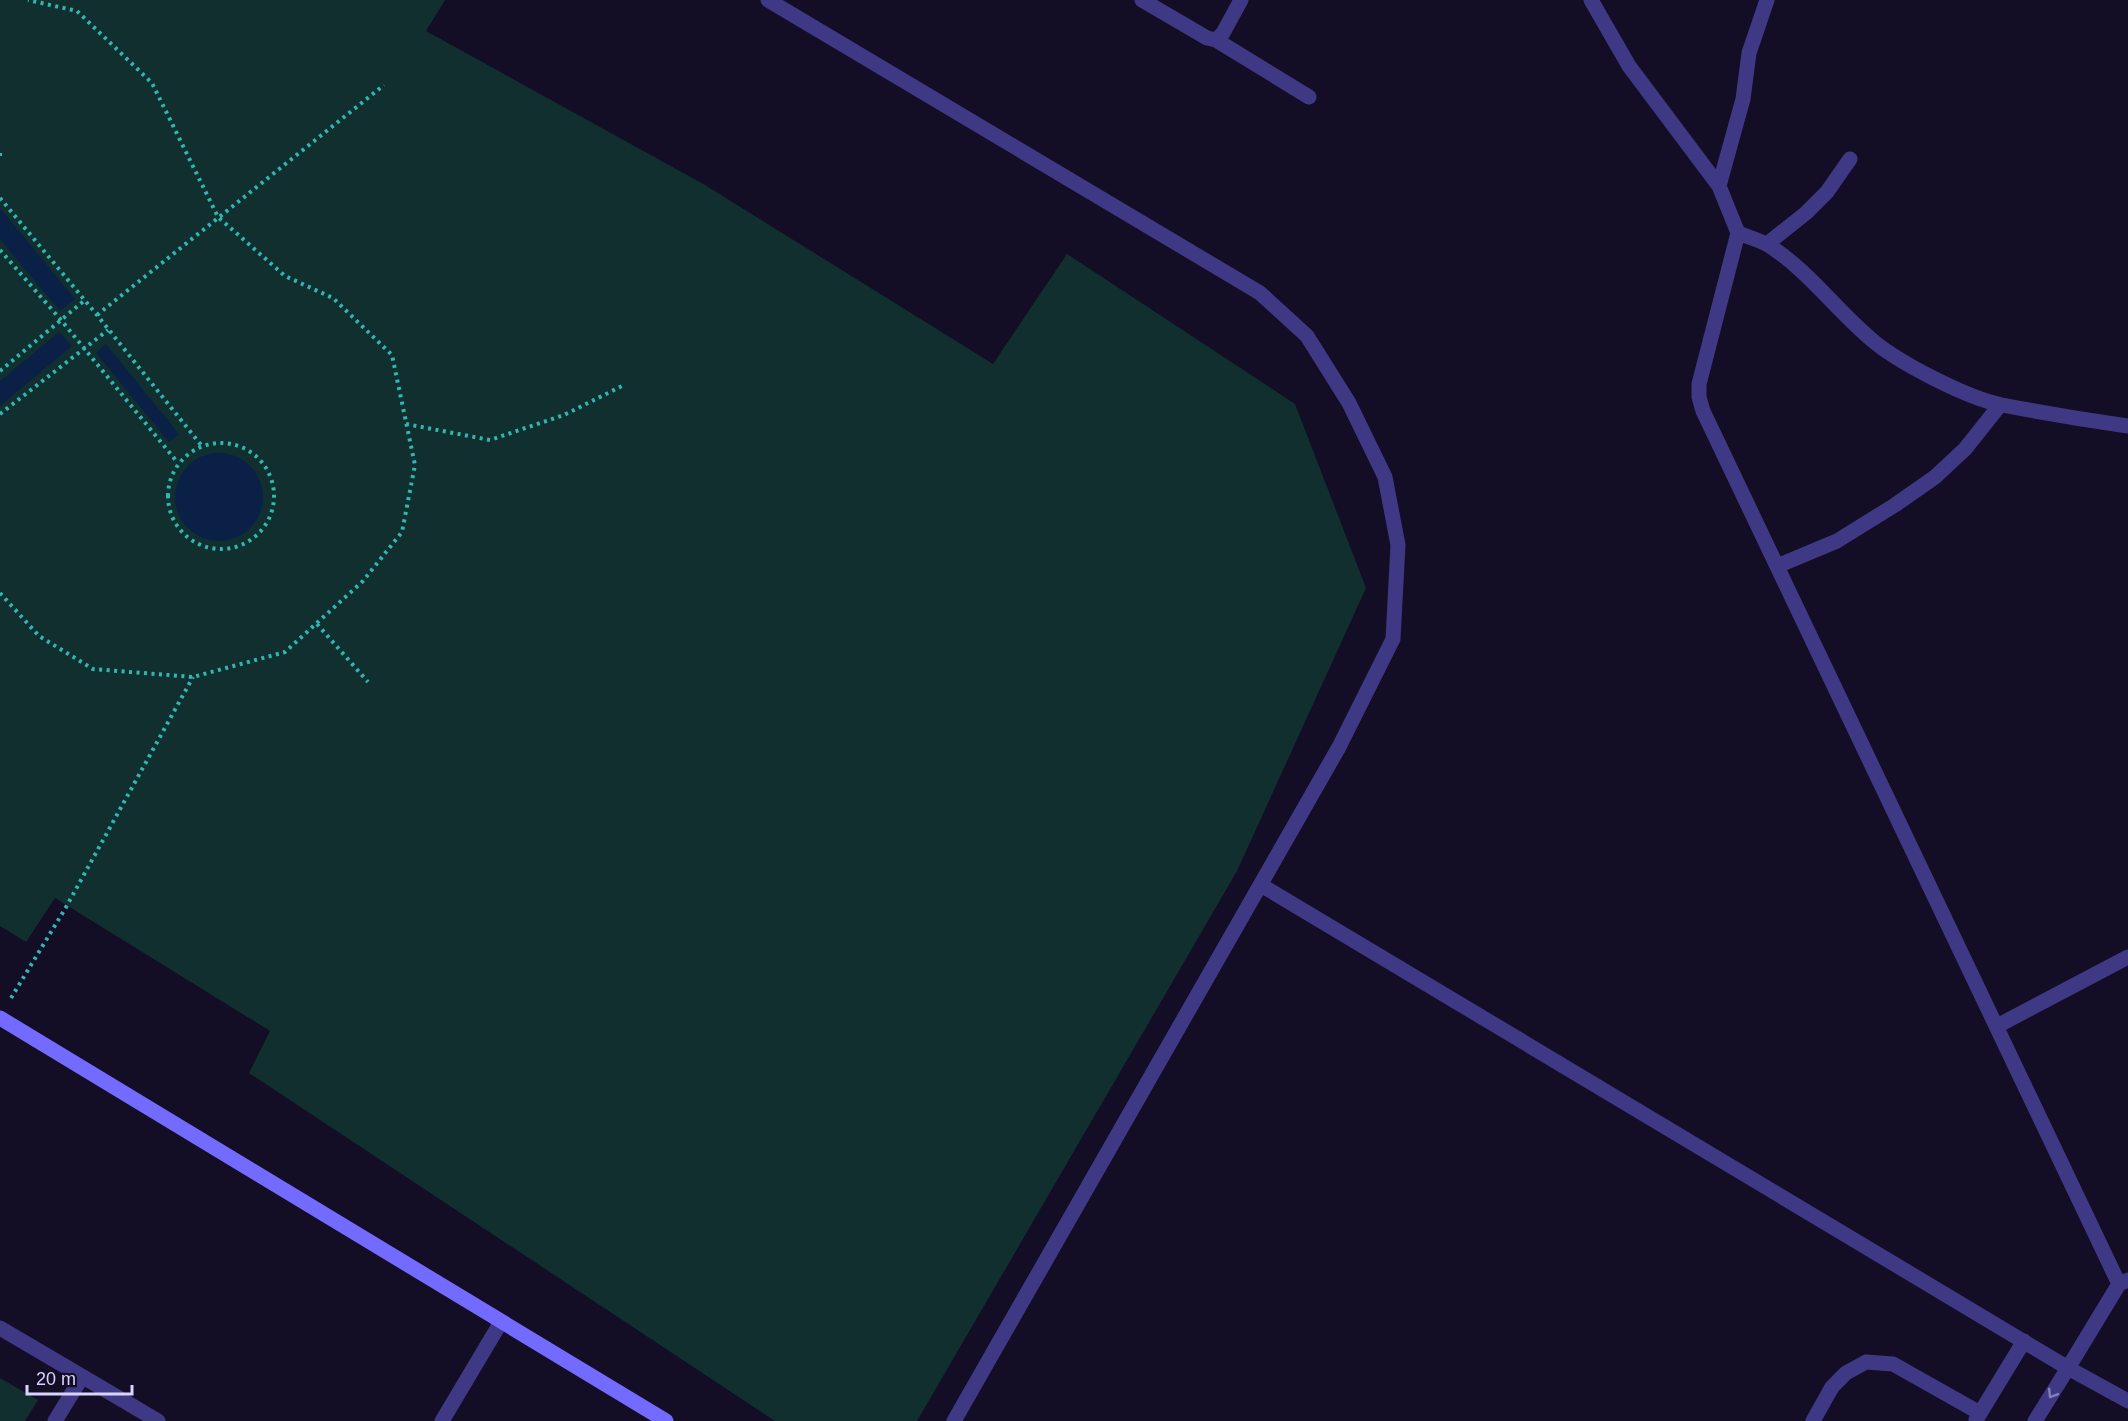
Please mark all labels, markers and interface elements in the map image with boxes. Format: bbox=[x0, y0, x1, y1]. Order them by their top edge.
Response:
scale bar bbox=[27, 1358, 132, 1396]
text: 20 m bbox=[36, 1369, 76, 1389]
one-way arrow bbox=[2047, 1388, 2059, 1398]

